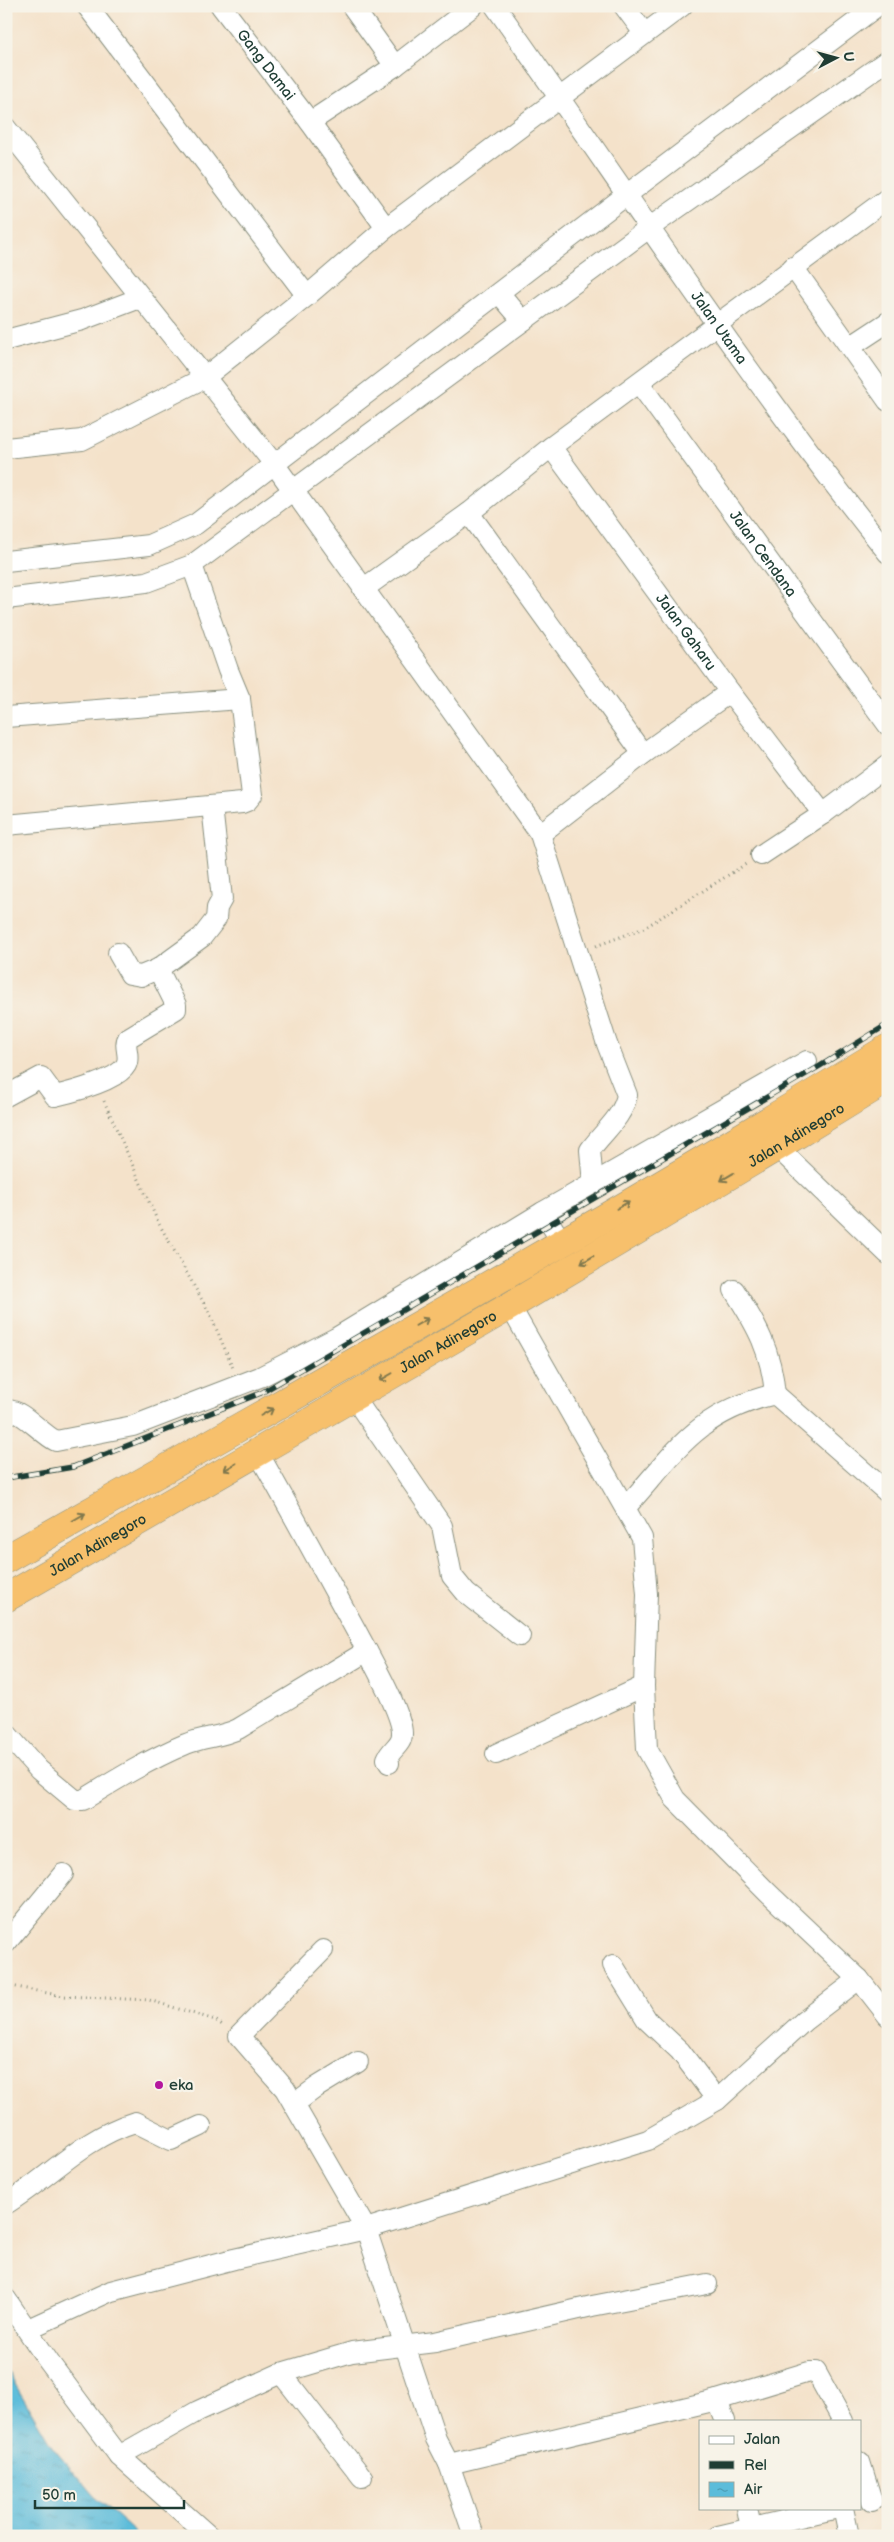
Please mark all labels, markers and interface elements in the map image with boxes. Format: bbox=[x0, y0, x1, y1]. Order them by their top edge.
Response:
street label: Gang Damai bbox=[232, 26, 299, 104]
north arrow bbox=[812, 32, 862, 82]
text: U bbox=[839, 51, 857, 63]
street label: Jalan Utama bbox=[686, 288, 751, 368]
street label: Jalan Cendana bbox=[725, 507, 801, 601]
street label: Jalan Gaharu bbox=[651, 590, 720, 674]
street label: Jalan Adinegoro bbox=[745, 1099, 848, 1172]
one-way arrow bbox=[720, 1173, 734, 1183]
one-way arrow bbox=[616, 1200, 631, 1210]
one-way arrow bbox=[580, 1256, 594, 1266]
street label: Jalan Adinegoro bbox=[396, 1307, 501, 1378]
one-way arrow bbox=[415, 1316, 429, 1326]
one-way arrow bbox=[379, 1373, 394, 1382]
one-way arrow bbox=[259, 1407, 274, 1417]
one-way arrow bbox=[224, 1463, 238, 1473]
street label: Jalan Adinegoro bbox=[46, 1510, 150, 1581]
one-way arrow bbox=[72, 1512, 86, 1522]
place label: eka bbox=[169, 2076, 193, 2095]
marker: eka bbox=[153, 2079, 165, 2091]
legend bbox=[699, 2420, 862, 2510]
text: Jalan bbox=[744, 2430, 780, 2449]
text: Rel bbox=[744, 2456, 767, 2475]
scale bar bbox=[35, 2477, 184, 2509]
text: Air bbox=[744, 2480, 763, 2499]
text: 50 m bbox=[42, 2486, 76, 2505]

